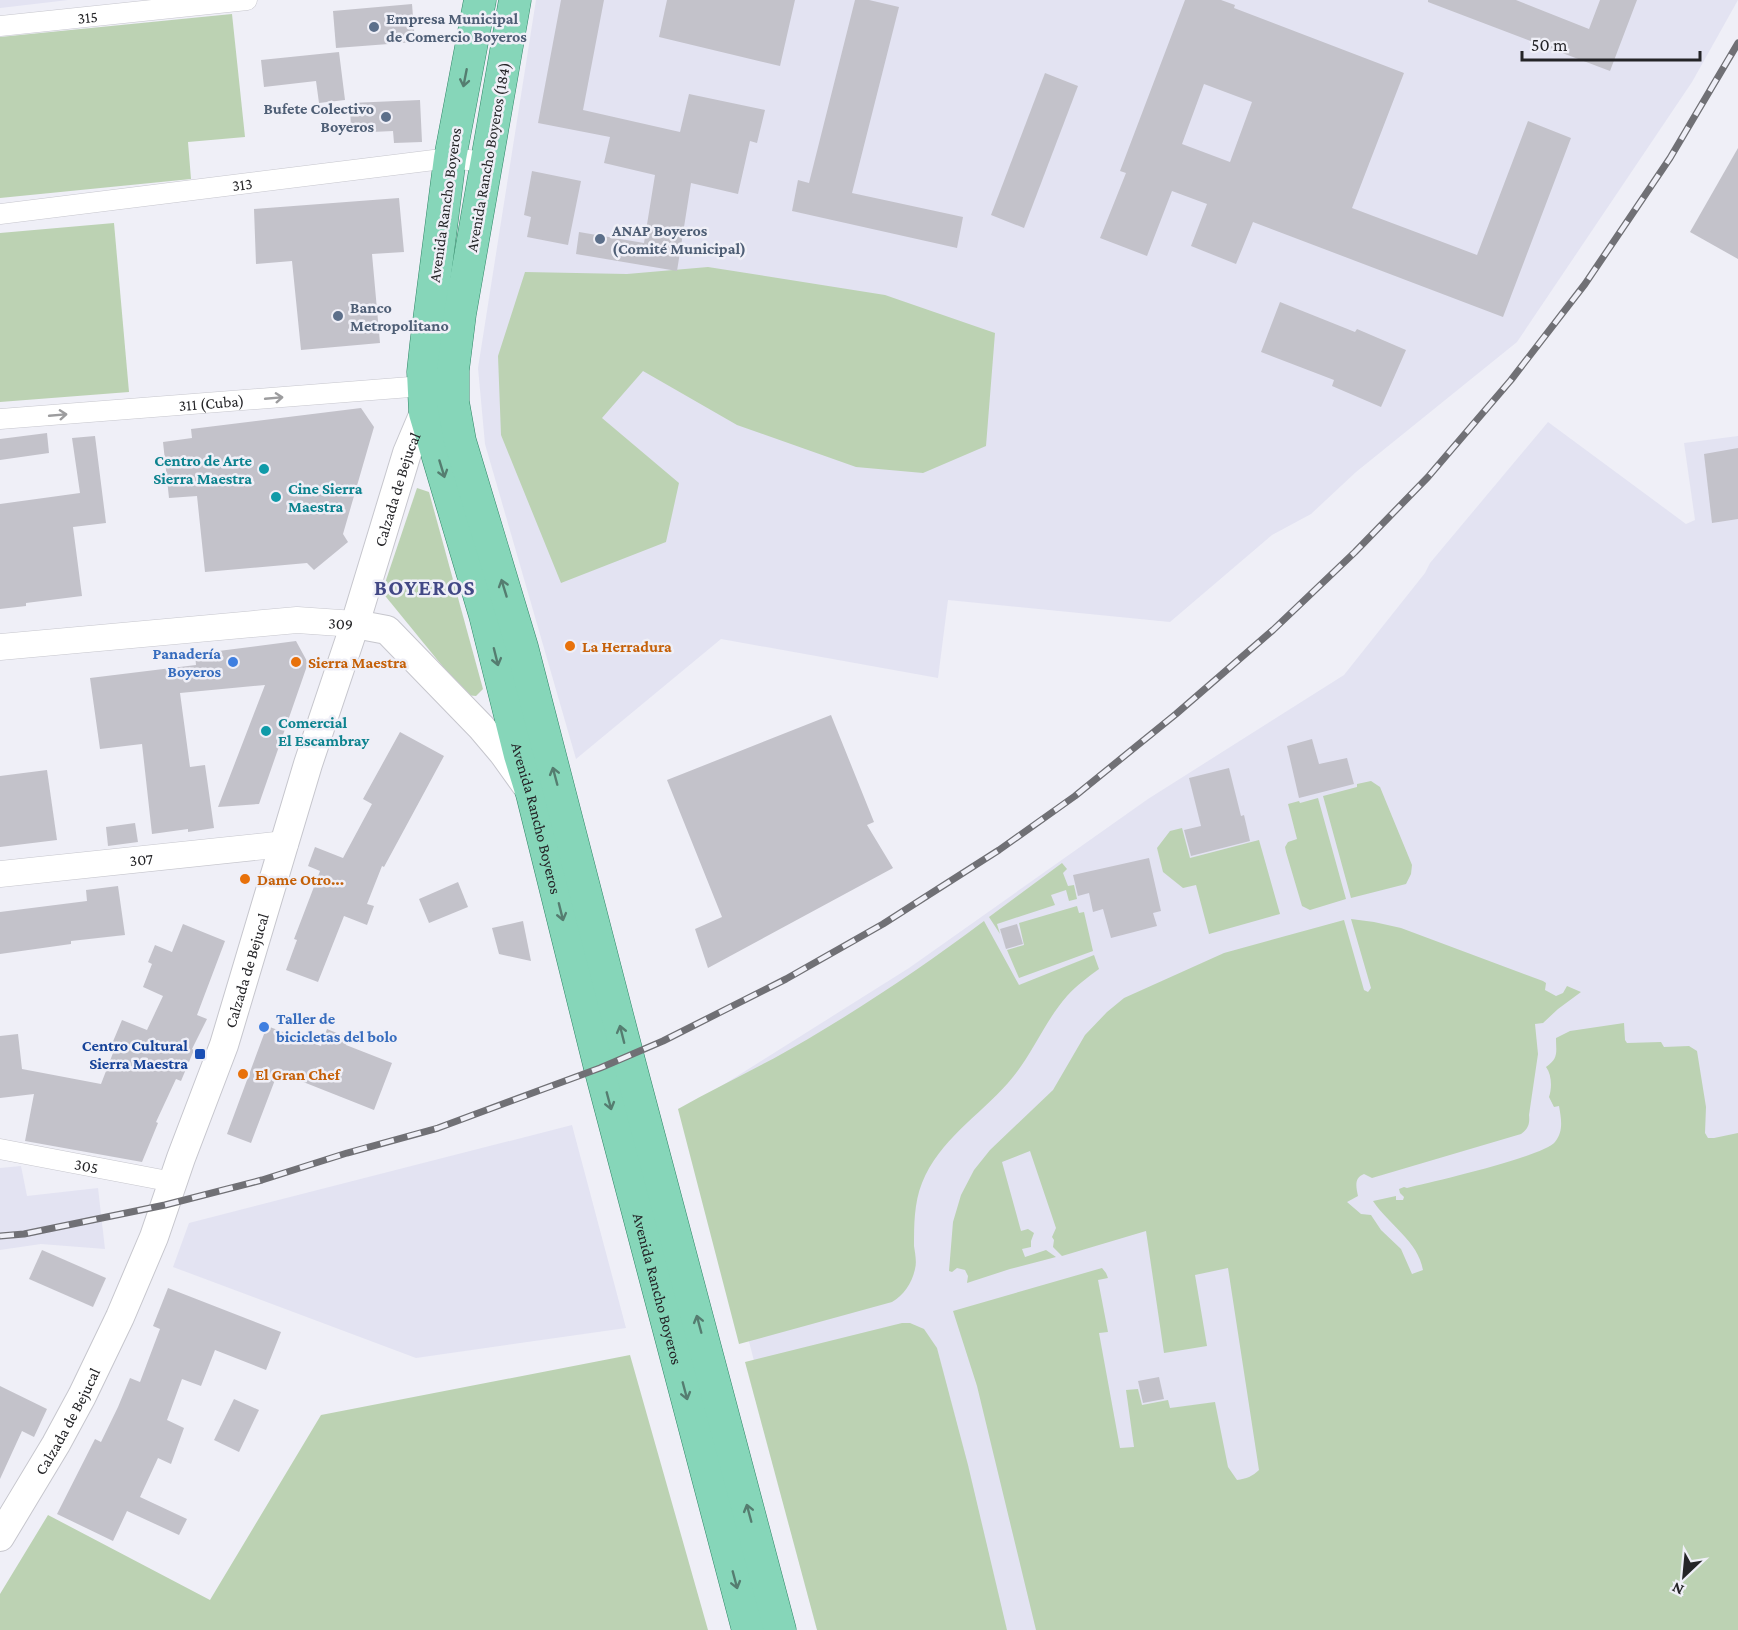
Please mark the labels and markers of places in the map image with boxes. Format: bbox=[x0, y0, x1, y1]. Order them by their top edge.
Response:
place label: Empresa Municipal de Comercio Boyeros bbox=[386, 10, 527, 45]
marker: Empresa Municipal de Comercio Boyeros bbox=[367, 20, 381, 34]
place label: Bufete Colectivo Boyeros bbox=[263, 100, 374, 135]
marker: Bufete Colectivo Boyeros bbox=[379, 110, 393, 124]
place label: ANAP Boyeros (Comité Municipal) bbox=[611, 222, 746, 258]
marker: ANAP Boyeros (Comité Municipal) bbox=[593, 232, 607, 246]
place label: Banco Metropolitano bbox=[350, 299, 449, 334]
marker: Banco Metropolitano bbox=[331, 309, 345, 323]
place label: Centro de Arte Sierra Maestra bbox=[153, 452, 253, 487]
marker: Centro de Arte Sierra Maestra bbox=[257, 462, 271, 476]
place label: Cine Sierra Maestra bbox=[288, 480, 363, 515]
marker: Cine Sierra Maestra bbox=[269, 490, 283, 504]
place label: La Herradura bbox=[582, 638, 672, 655]
marker: La Herradura bbox=[563, 639, 577, 653]
place label: Panadería Boyeros bbox=[153, 645, 221, 680]
place label: Sierra Maestra bbox=[308, 654, 407, 671]
marker: Panadería Boyeros bbox=[226, 655, 240, 669]
marker: Sierra Maestra bbox=[289, 655, 303, 669]
place label: Comercial El Escambray bbox=[278, 714, 369, 749]
marker: Comercial El Escambray bbox=[259, 724, 273, 738]
place label: Dame Otro... bbox=[257, 871, 344, 888]
marker: Dame Otro... bbox=[238, 872, 252, 886]
place label: Taller de bicicletas del bolo bbox=[275, 1010, 397, 1045]
marker: Taller de bicicletas del bolo bbox=[257, 1020, 271, 1034]
place label: Centro Cultural Sierra Maestra bbox=[82, 1037, 188, 1072]
marker: Centro Cultural Sierra Maestra bbox=[193, 1047, 207, 1061]
place label: El Gran Chef bbox=[255, 1066, 342, 1083]
marker: El Gran Chef bbox=[236, 1067, 250, 1081]

